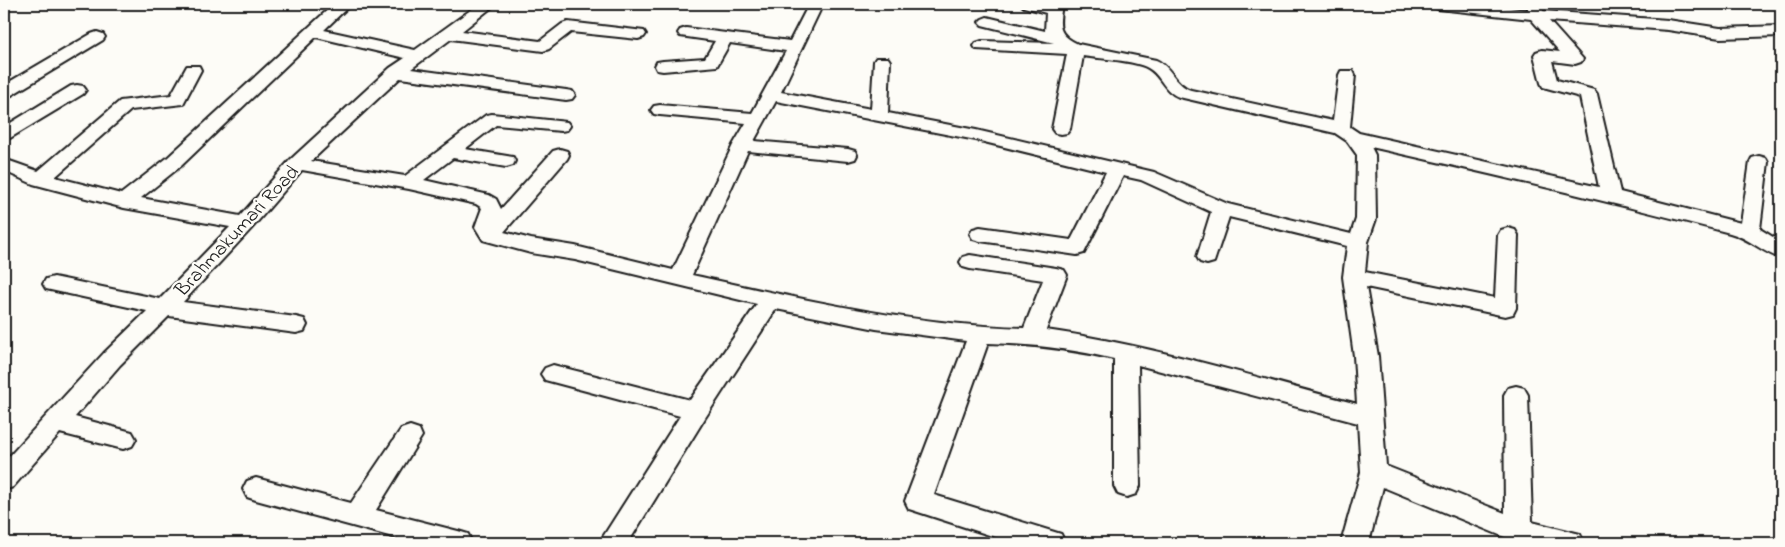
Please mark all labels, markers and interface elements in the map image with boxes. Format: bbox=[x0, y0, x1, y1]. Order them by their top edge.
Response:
street label: Brahmakumari Road bbox=[168, 159, 307, 305]

